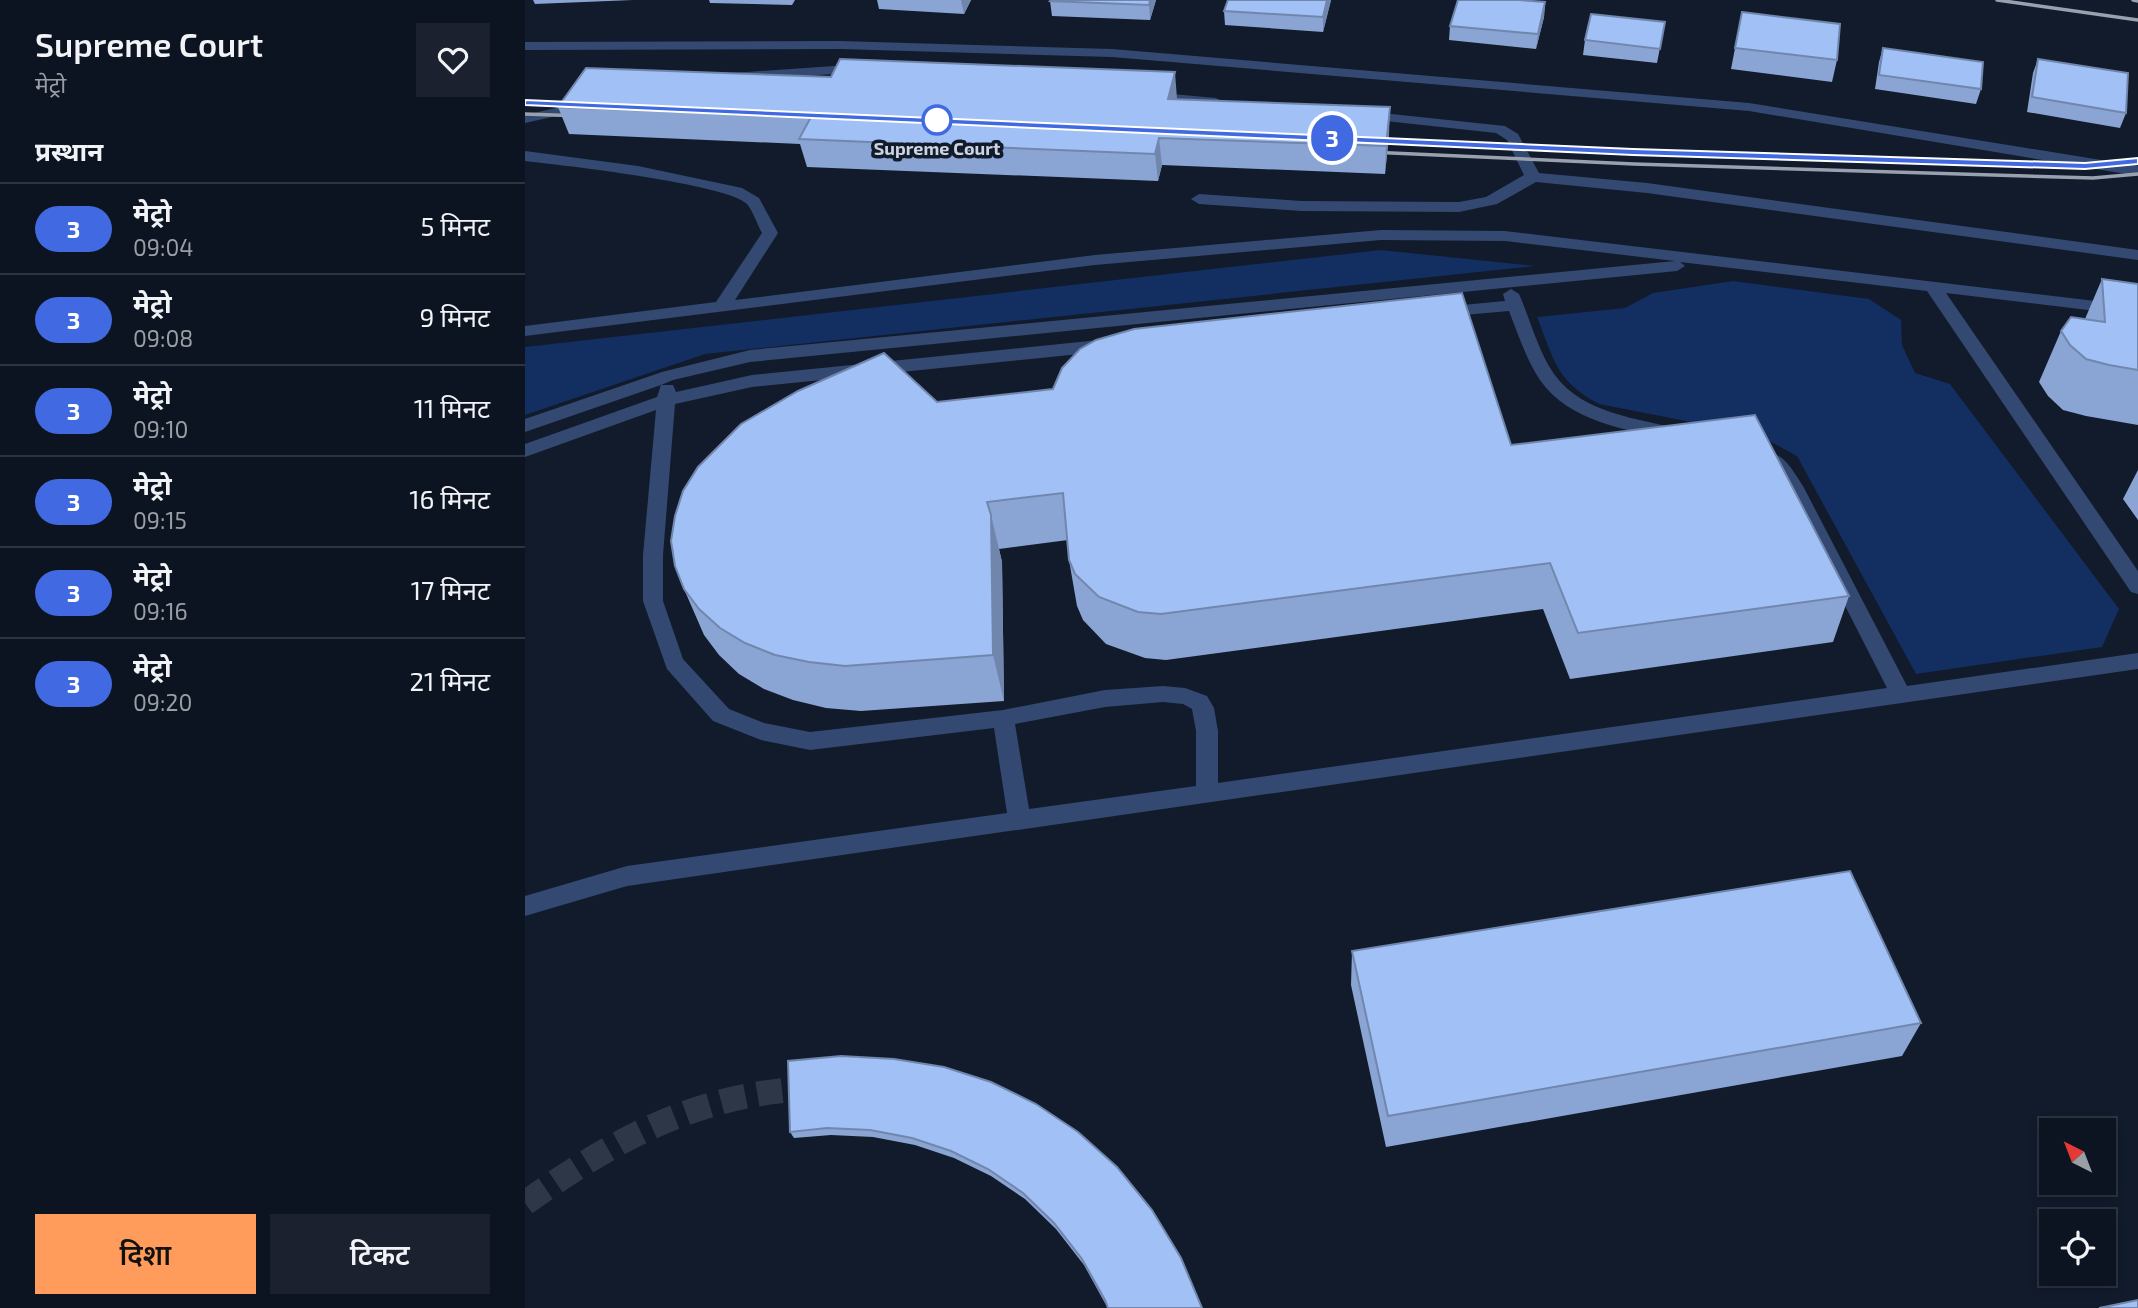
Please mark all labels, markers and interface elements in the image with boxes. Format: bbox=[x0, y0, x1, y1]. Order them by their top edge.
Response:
button: heart bbox=[416, 23, 490, 97]
text: Supreme Court bbox=[35, 24, 263, 64]
text: मेट्रो bbox=[35, 70, 66, 98]
marker: Supreme Court bbox=[922, 105, 952, 135]
line badge: 3 bbox=[1309, 115, 1355, 161]
text: 3 bbox=[1325, 123, 1339, 152]
text: प्रस्थान bbox=[35, 135, 103, 166]
place label: Supreme Court bbox=[874, 137, 1001, 159]
text: मेट्रो bbox=[133, 196, 172, 227]
text: 5 मिनट bbox=[420, 210, 490, 241]
text: 3 bbox=[67, 214, 80, 243]
text: 09:04 bbox=[133, 233, 193, 261]
text: मेट्रो bbox=[133, 287, 172, 318]
text: 9 मिनट bbox=[420, 301, 490, 332]
text: 3 bbox=[67, 305, 80, 334]
text: 09:08 bbox=[133, 324, 193, 352]
text: मेट्रो bbox=[133, 378, 172, 409]
text: 11 मिनट bbox=[414, 392, 490, 423]
text: 3 bbox=[67, 396, 80, 425]
text: 09:10 bbox=[133, 415, 188, 443]
text: मेट्रो bbox=[133, 469, 172, 500]
text: 16 मिनट bbox=[409, 483, 490, 514]
text: 3 bbox=[67, 487, 80, 516]
text: 09:15 bbox=[133, 506, 187, 534]
text: मेट्रो bbox=[133, 560, 172, 591]
text: 17 मिनट bbox=[411, 574, 490, 605]
text: 3 bbox=[67, 578, 80, 607]
text: 09:16 bbox=[133, 597, 188, 625]
text: मेट्रो bbox=[133, 651, 172, 682]
text: 21 मिनट bbox=[409, 665, 490, 696]
text: 3 bbox=[67, 669, 80, 698]
text: 09:20 bbox=[133, 688, 192, 716]
north arrow bbox=[2039, 1118, 2116, 1195]
map controls bbox=[2039, 1118, 2116, 1286]
button: locate bbox=[2039, 1209, 2116, 1286]
button: दिशा bbox=[35, 1214, 256, 1294]
button: टिकट bbox=[270, 1214, 490, 1294]

